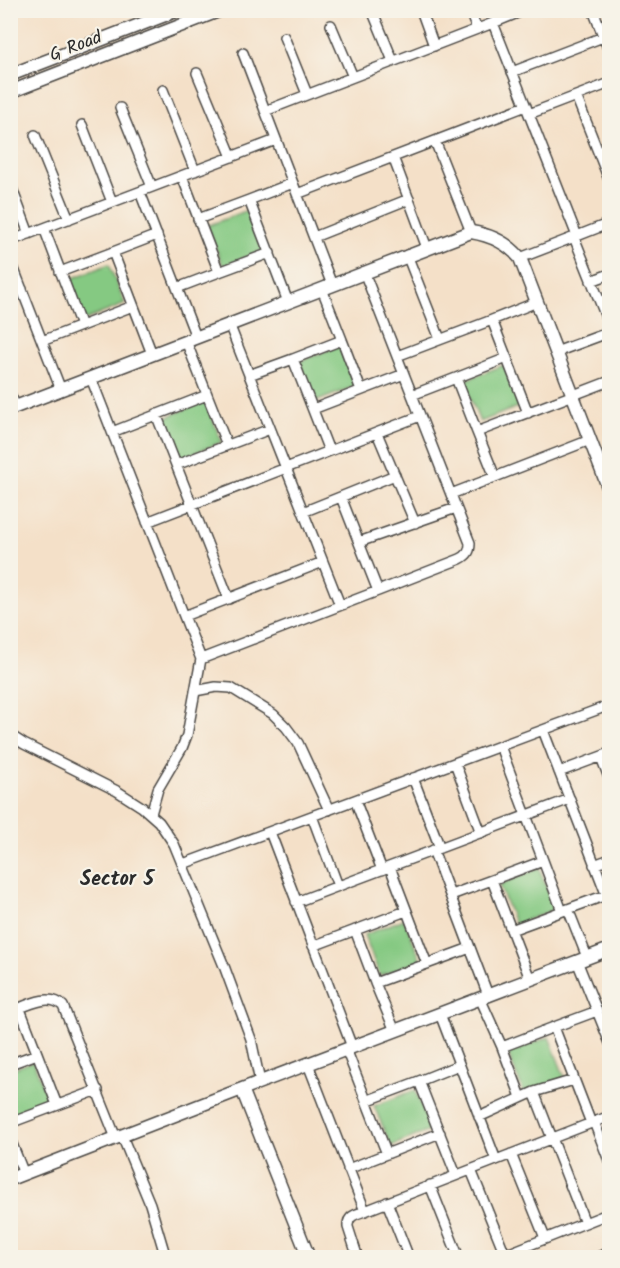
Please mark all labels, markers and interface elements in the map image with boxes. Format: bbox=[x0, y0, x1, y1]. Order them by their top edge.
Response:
street label: G Road bbox=[45, 23, 107, 70]
district label: Sector 5 bbox=[80, 864, 156, 896]

